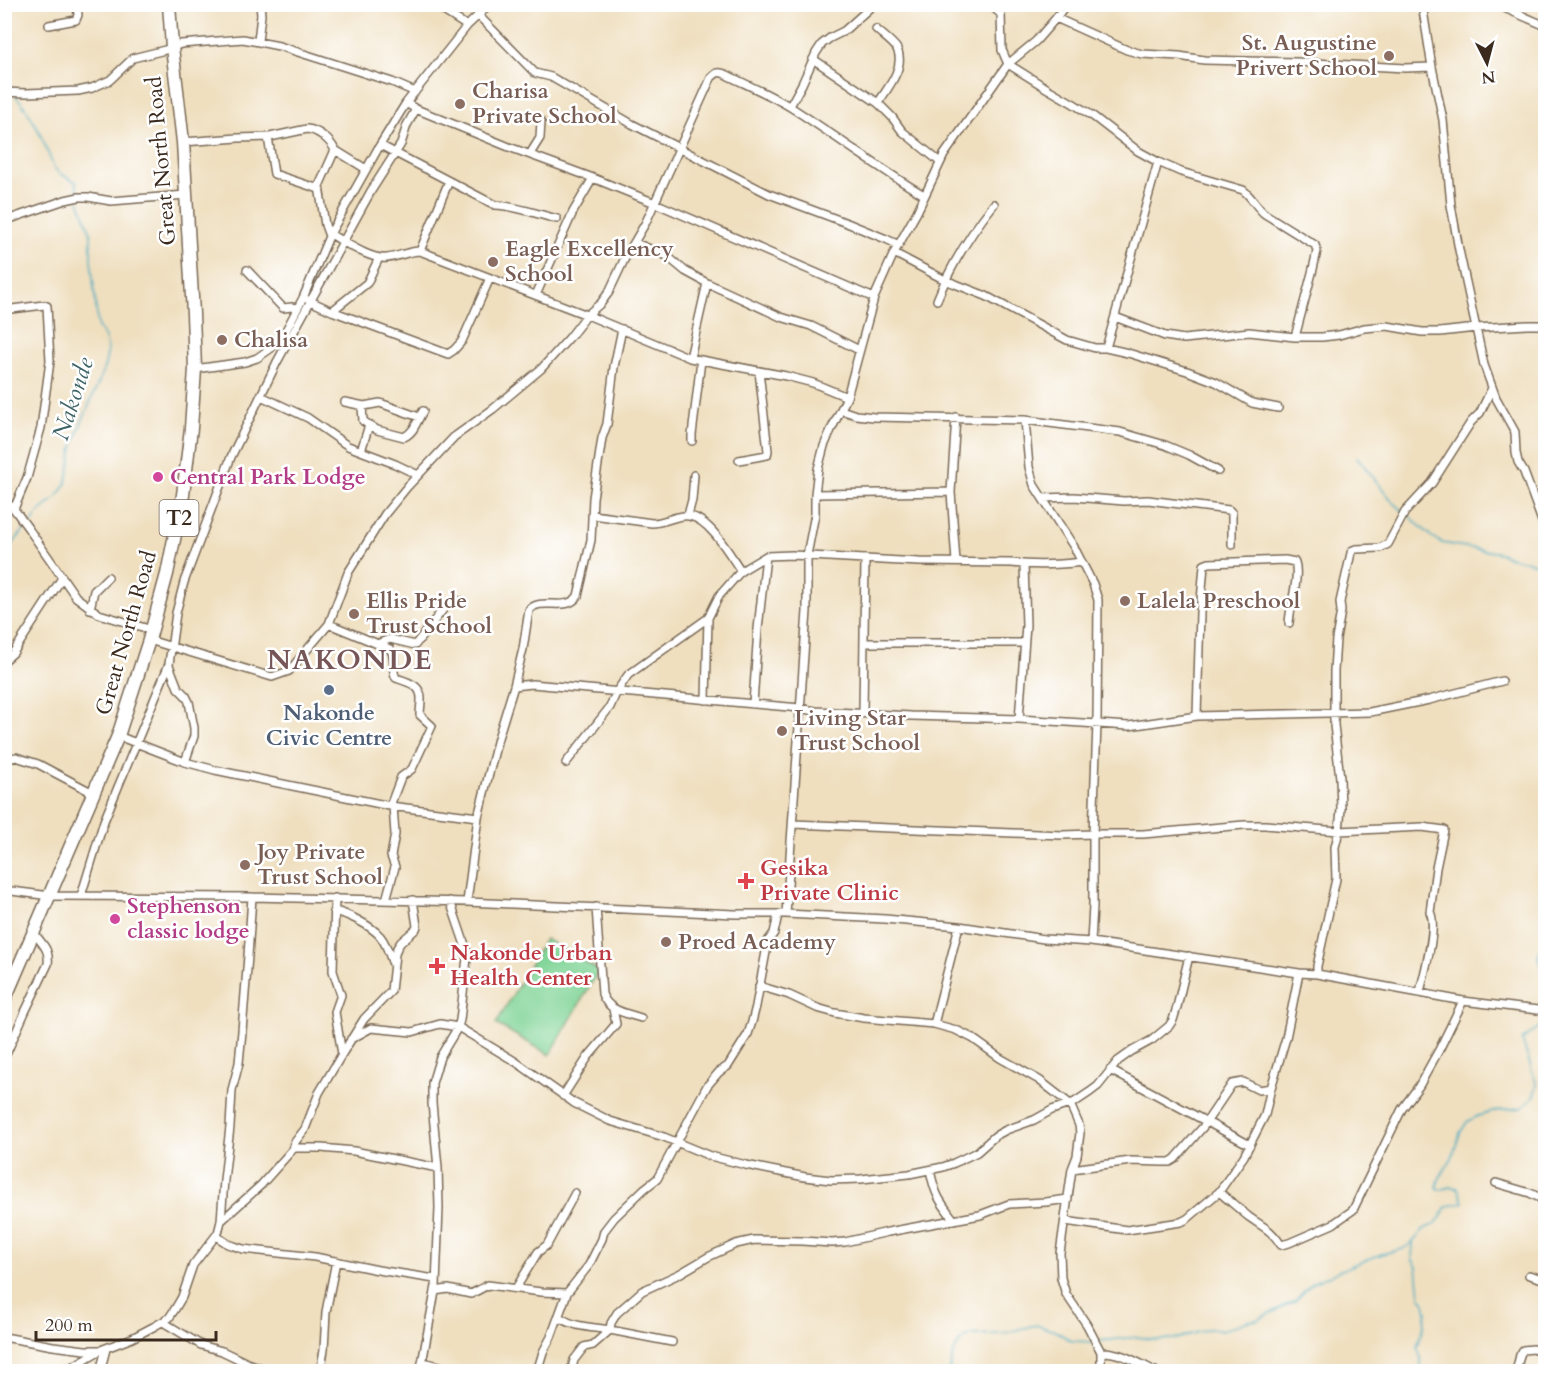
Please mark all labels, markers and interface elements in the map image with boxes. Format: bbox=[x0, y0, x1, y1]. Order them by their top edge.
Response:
place label: St. Augustine Privert School bbox=[1236, 28, 1378, 83]
north arrow bbox=[1457, 33, 1517, 93]
marker: St. Augustine Privert School bbox=[1382, 49, 1396, 63]
text: N bbox=[1480, 65, 1497, 89]
street label: Great North Road bbox=[139, 75, 183, 247]
place label: Charisa Private School bbox=[472, 76, 617, 131]
marker: Charisa Private School bbox=[453, 97, 467, 111]
place label: Eagle Excellency School bbox=[505, 234, 674, 289]
marker: Eagle Excellency School bbox=[486, 255, 500, 269]
place label: Chalisa bbox=[234, 325, 308, 355]
marker: Chalisa bbox=[215, 333, 229, 347]
water label: Nakonde bbox=[44, 353, 102, 445]
place label: Central Park Lodge bbox=[170, 462, 366, 492]
marker: Central Park Lodge bbox=[151, 470, 165, 484]
road number: T2 bbox=[160, 500, 198, 536]
street label: Great North Road bbox=[88, 547, 164, 719]
place label: Ellis Pride Trust School bbox=[366, 586, 493, 641]
place label: Lalela Preschool bbox=[1137, 586, 1301, 616]
marker: Lalela Preschool bbox=[1118, 594, 1132, 608]
marker: Ellis Pride Trust School bbox=[347, 607, 361, 621]
district label: NAKONDE bbox=[267, 641, 433, 679]
marker: Nakonde Civic Centre bbox=[322, 683, 336, 697]
place label: Nakonde Civic Centre bbox=[266, 698, 392, 753]
place label: Living Star Trust School bbox=[794, 703, 921, 758]
marker: Living Star Trust School bbox=[775, 724, 789, 738]
place label: Joy Private Trust School bbox=[254, 837, 384, 892]
place label: Gesika Private Clinic bbox=[760, 853, 899, 908]
marker: Joy Private Trust School bbox=[238, 858, 252, 872]
marker: Gesika Private Clinic bbox=[737, 872, 755, 890]
place label: Stephenson classic lodge bbox=[127, 891, 250, 946]
marker: Stephenson classic lodge bbox=[108, 912, 122, 926]
place label: Proed Academy bbox=[678, 927, 837, 957]
marker: Proed Academy bbox=[659, 935, 673, 949]
place label: Nakonde Urban Health Center bbox=[450, 938, 612, 993]
marker: Nakonde Urban Health Center bbox=[428, 957, 446, 975]
scale bar bbox=[36, 1304, 216, 1342]
text: 200 m bbox=[45, 1313, 93, 1338]

